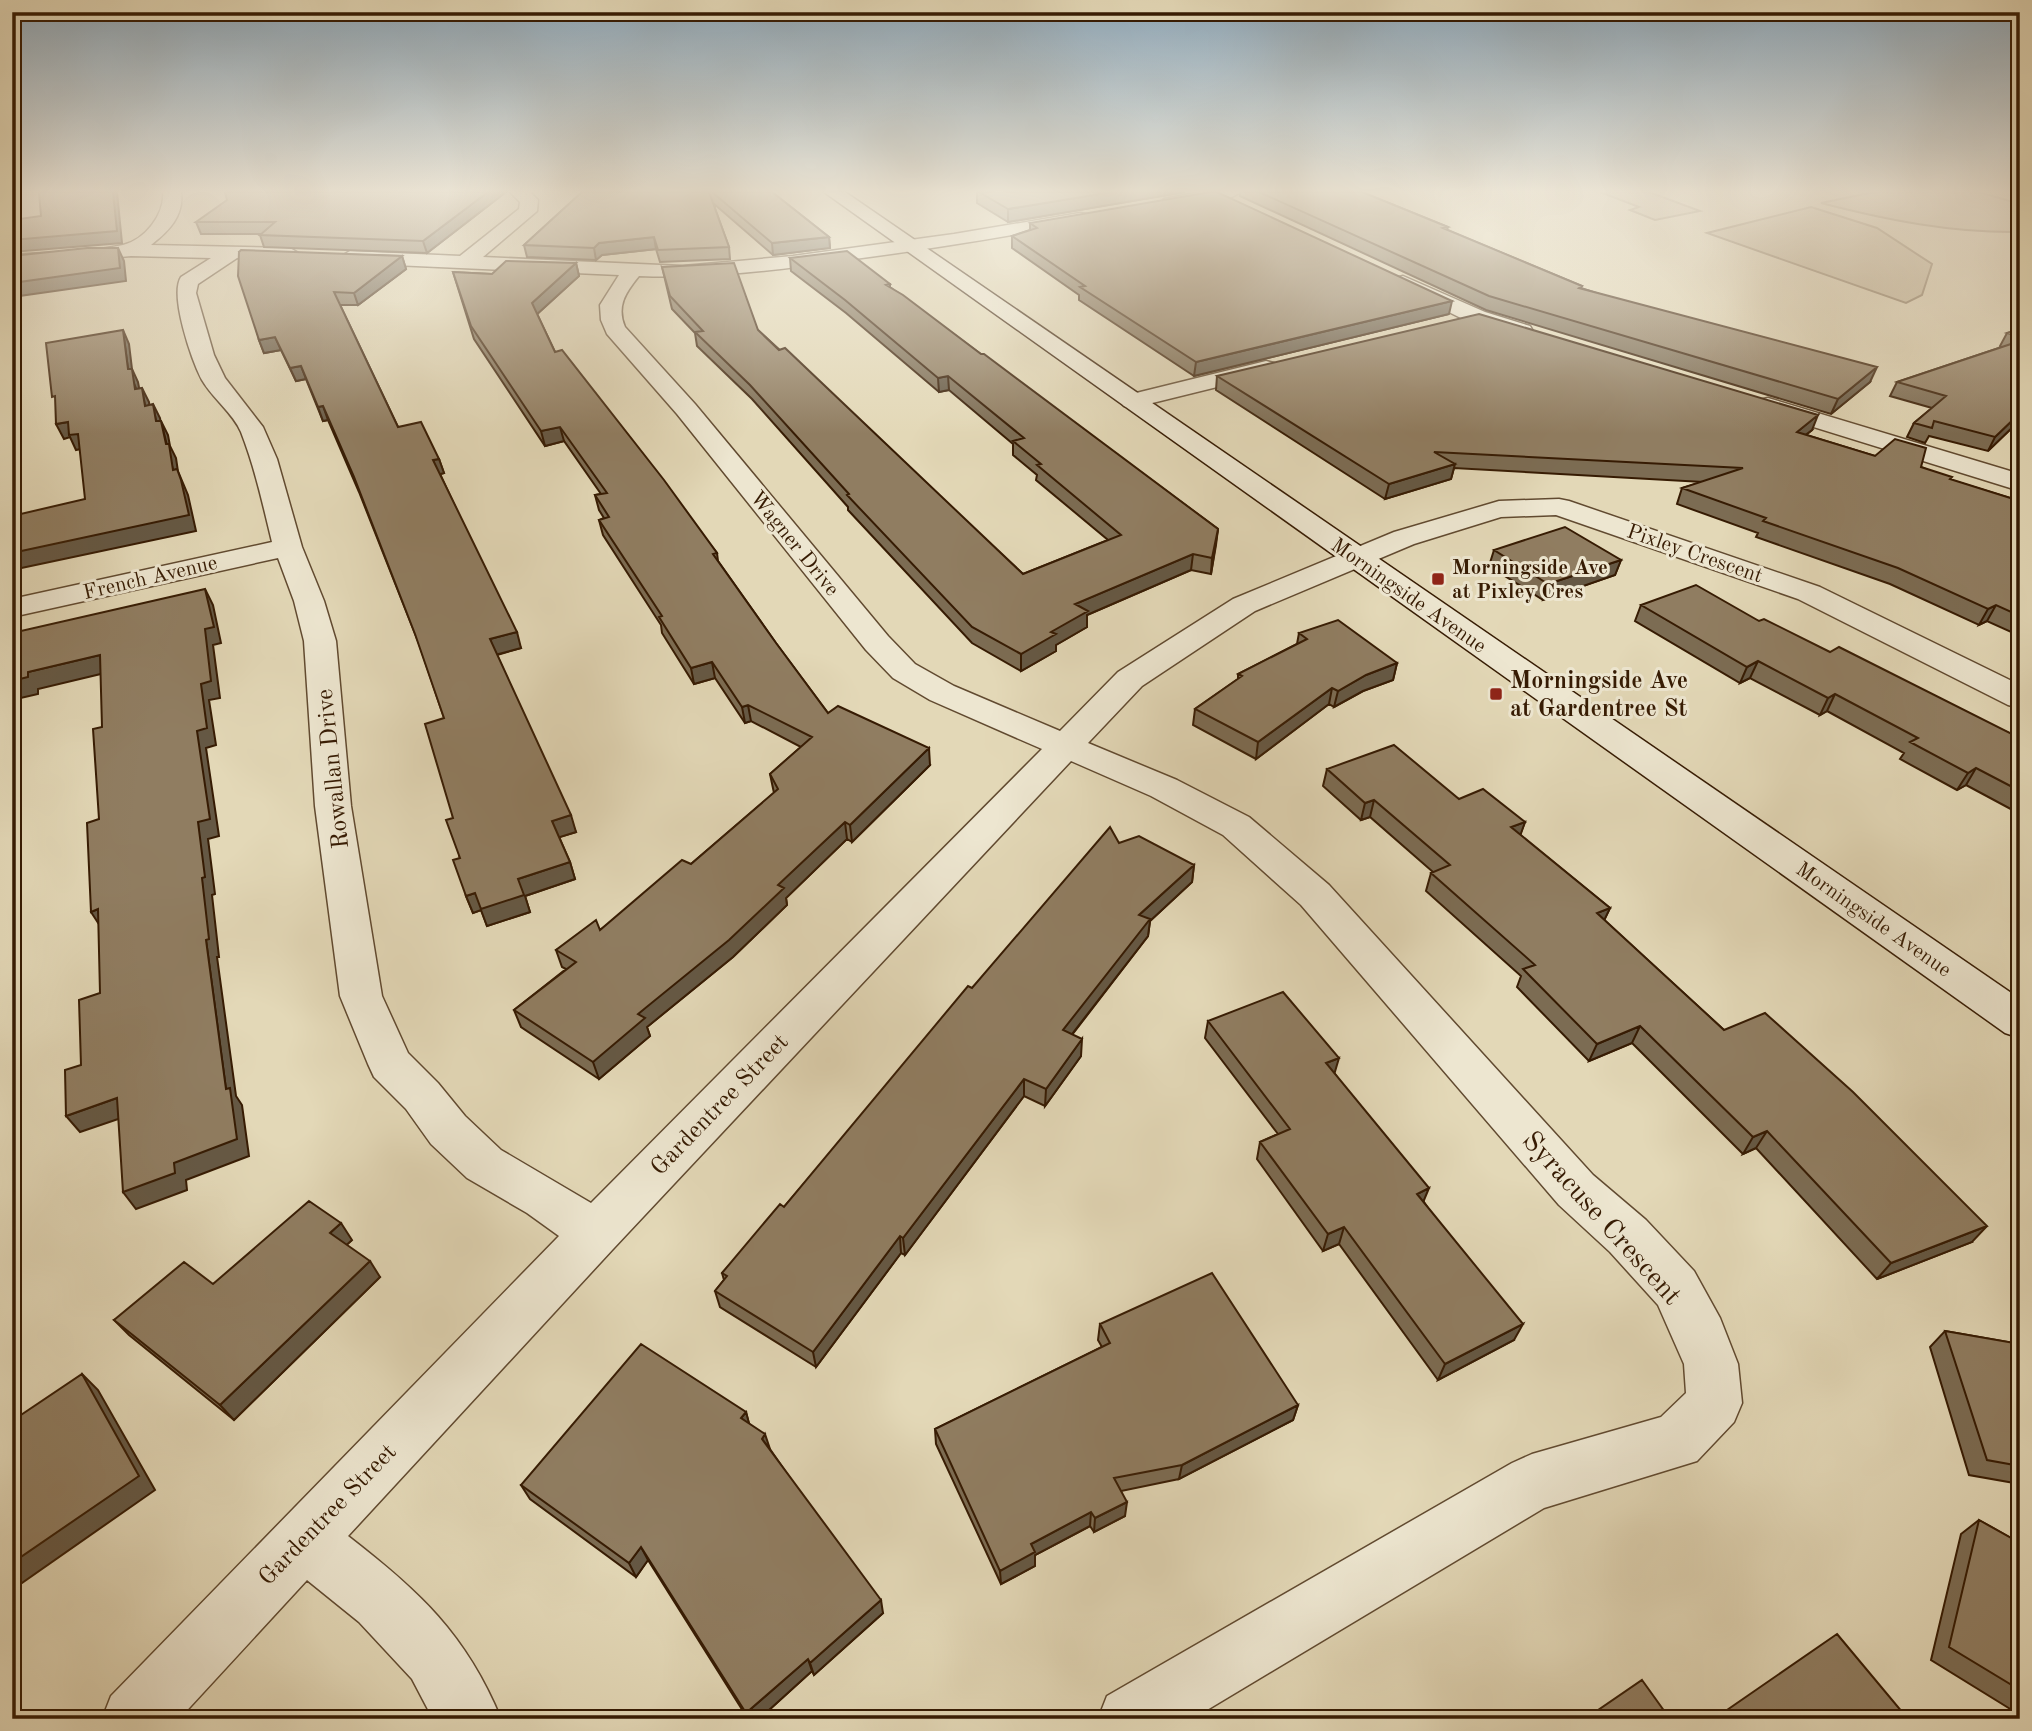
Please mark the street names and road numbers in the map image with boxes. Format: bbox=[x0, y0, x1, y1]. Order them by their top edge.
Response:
street label: Wagner Drive bbox=[745, 487, 842, 600]
street label: Pixley Crescent bbox=[1624, 521, 1765, 587]
street label: Morningside Avenue bbox=[1327, 535, 1490, 658]
street label: French Avenue bbox=[81, 553, 219, 604]
street label: Rowallan Drive bbox=[314, 688, 354, 850]
street label: Morningside Avenue bbox=[1792, 859, 1955, 982]
street label: Gardentree Street bbox=[647, 1030, 794, 1181]
street label: Syracuse Crescent bbox=[1516, 1127, 1686, 1311]
street label: Gardentree Street bbox=[255, 1440, 402, 1591]

